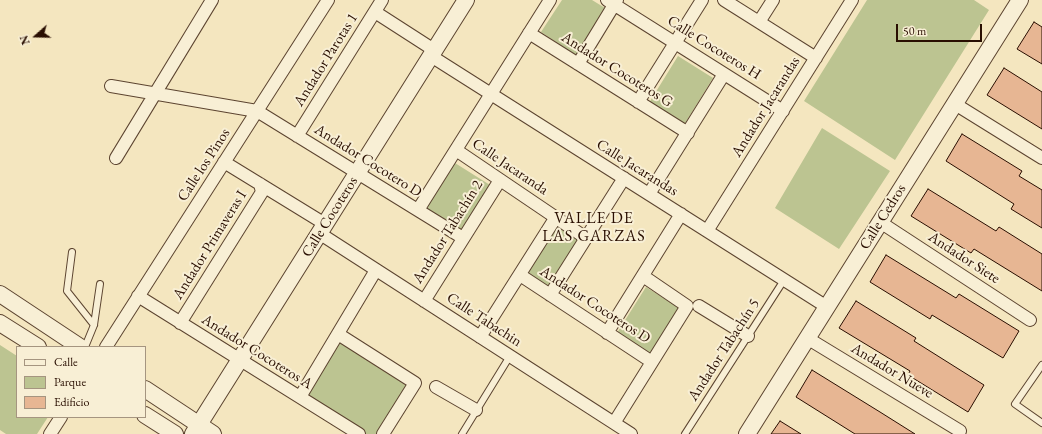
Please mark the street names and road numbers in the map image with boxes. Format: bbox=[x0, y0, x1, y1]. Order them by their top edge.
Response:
street label: Andador Parotas 1 bbox=[290, 10, 362, 110]
street label: Calle Cocoteros H bbox=[664, 12, 764, 84]
street label: Andador Cocoteros G bbox=[558, 28, 676, 112]
street label: Andador Jacarandas bbox=[728, 53, 804, 161]
street label: Andador Cocotero D bbox=[311, 121, 425, 201]
street label: Calle los Pinos bbox=[174, 125, 234, 205]
street label: Calle Jacaranda bbox=[468, 135, 552, 199]
street label: Calle Jacarandas bbox=[593, 136, 681, 200]
street label: Calle Cocoteros bbox=[298, 173, 362, 261]
street label: Andador Tabachín 2 bbox=[409, 177, 487, 287]
street label: Calle Cedros bbox=[856, 181, 910, 253]
street label: Andador Primaveras I bbox=[169, 187, 251, 303]
street label: Andador Siete bbox=[925, 228, 1003, 288]
street label: Andador Cocoteros D bbox=[536, 262, 654, 348]
street label: Calle Tabachin bbox=[443, 289, 525, 351]
street label: Andador Tabachín 5 bbox=[684, 295, 764, 405]
street label: Andador Cocoteros A bbox=[198, 311, 316, 393]
street label: Andador Nueve bbox=[848, 339, 936, 403]

